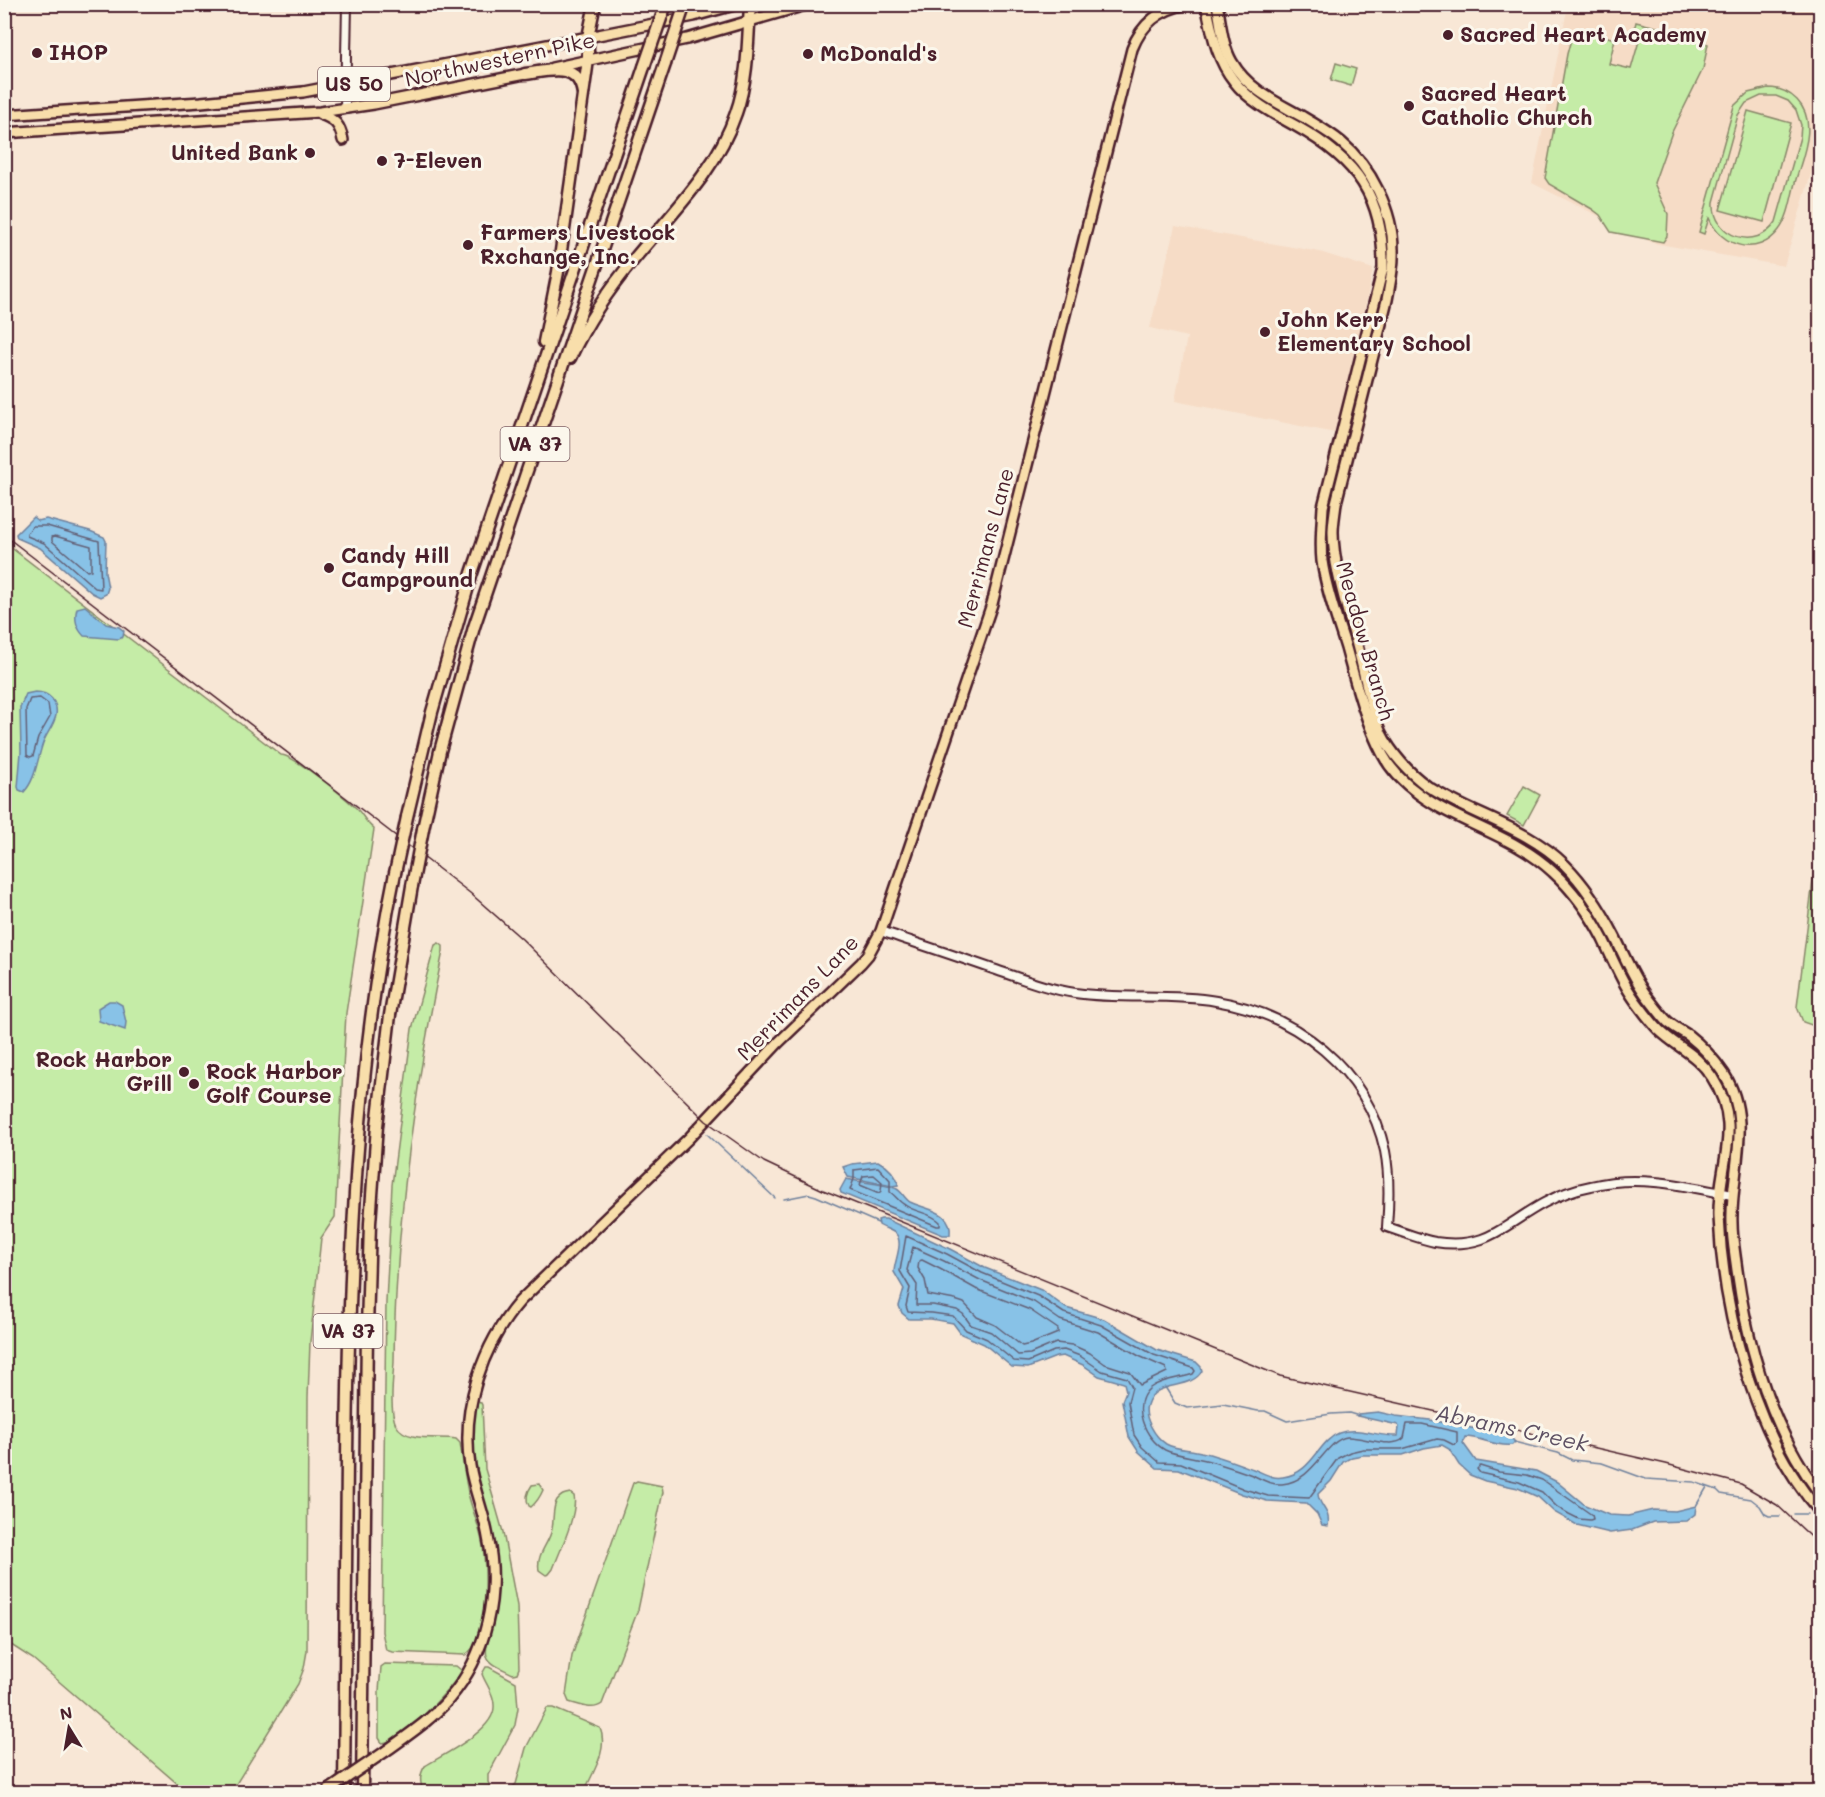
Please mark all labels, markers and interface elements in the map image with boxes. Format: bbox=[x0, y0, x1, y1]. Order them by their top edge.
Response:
place label: Sacred Heart Academy bbox=[1460, 20, 1707, 48]
street label: Northwestern Pike bbox=[402, 25, 597, 92]
marker: Sacred Heart Academy bbox=[1441, 28, 1455, 42]
place label: IHOP bbox=[49, 38, 108, 65]
place label: McDonald's bbox=[820, 39, 937, 66]
marker: IHOP bbox=[30, 46, 44, 60]
marker: McDonald's bbox=[801, 47, 815, 61]
road number: US 50 bbox=[318, 67, 390, 101]
place label: Sacred Heart Catholic Church bbox=[1421, 79, 1592, 130]
marker: Sacred Heart Catholic Church bbox=[1402, 99, 1416, 113]
place label: United Bank bbox=[171, 138, 298, 165]
marker: United Bank bbox=[303, 146, 317, 160]
place label: 7-Eleven bbox=[394, 146, 482, 173]
marker: 7-Eleven bbox=[375, 154, 389, 168]
place label: Farmers Livestock Rxchange, Inc. bbox=[480, 218, 675, 269]
marker: Farmers Livestock Rxchange, Inc. bbox=[461, 238, 475, 252]
place label: John Kerr Elementary School bbox=[1277, 305, 1471, 357]
marker: John Kerr Elementary School bbox=[1258, 325, 1272, 339]
road number: VA 37 bbox=[500, 427, 570, 461]
street label: Merrimans Lane bbox=[950, 465, 1019, 631]
place label: Candy Hill Campground bbox=[341, 541, 473, 592]
street label: Meadow Branch bbox=[1331, 558, 1402, 723]
marker: Candy Hill Campground bbox=[322, 561, 336, 575]
street label: Merrimans Lane bbox=[730, 928, 864, 1065]
place label: Rock Harbor Grill bbox=[36, 1045, 172, 1096]
place label: Rock Harbor Golf Course bbox=[206, 1057, 343, 1108]
marker: Rock Harbor Grill bbox=[177, 1065, 191, 1079]
marker: Rock Harbor Golf Course bbox=[187, 1077, 201, 1091]
road number: VA 37 bbox=[314, 1314, 382, 1348]
water label: Abrams Creek bbox=[1433, 1397, 1592, 1458]
north arrow bbox=[39, 1698, 99, 1758]
text: N bbox=[58, 1701, 74, 1724]

